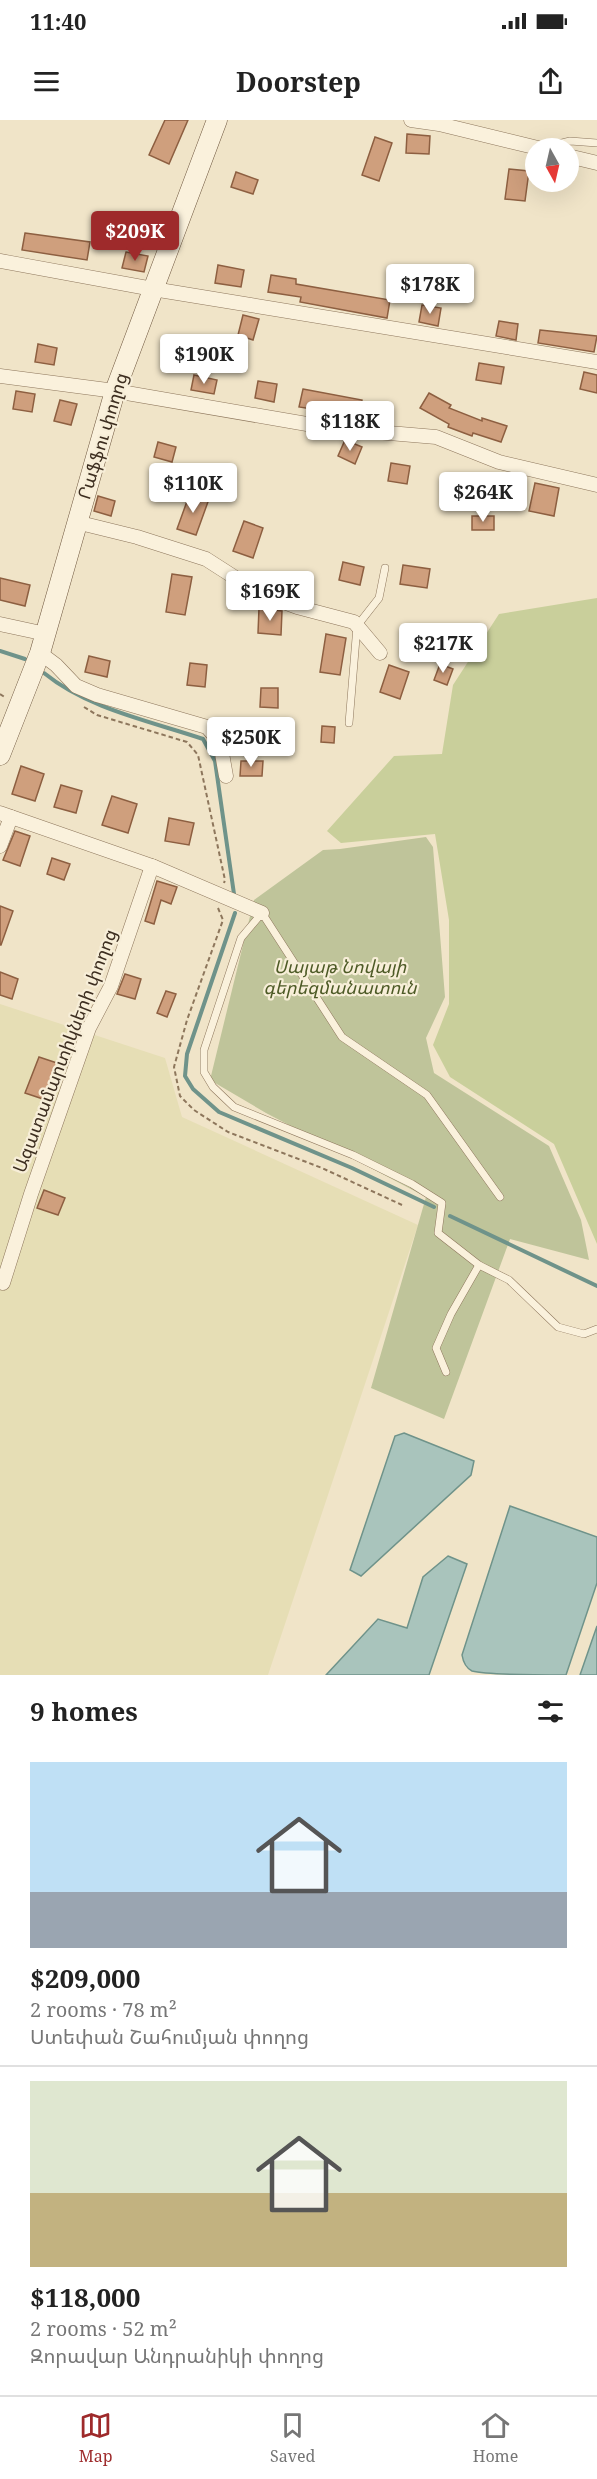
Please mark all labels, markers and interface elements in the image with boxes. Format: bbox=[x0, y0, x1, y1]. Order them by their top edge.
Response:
text: 11:40 bbox=[30, 6, 86, 36]
text: Doorstep bbox=[236, 63, 361, 100]
icon: menu bbox=[30, 65, 63, 98]
icon: share bbox=[534, 65, 567, 98]
north arrow bbox=[525, 138, 579, 192]
map controls bbox=[525, 138, 579, 192]
pin: $209K bbox=[93, 211, 177, 262]
text: $209K bbox=[105, 217, 165, 244]
pin: $178K bbox=[388, 264, 472, 315]
text: $178K bbox=[400, 270, 460, 297]
pin: $190K bbox=[162, 334, 246, 385]
text: $190K bbox=[174, 340, 234, 367]
street label: Րաֆֆու փողոց bbox=[71, 369, 133, 502]
pin: $118K bbox=[308, 401, 392, 452]
text: $118K bbox=[320, 407, 380, 434]
pin: $110K bbox=[151, 463, 235, 514]
text: $110K bbox=[163, 469, 223, 496]
pin: $264K bbox=[441, 472, 525, 523]
text: $264K bbox=[453, 478, 513, 505]
pin: $169K bbox=[228, 571, 312, 622]
text: $169K bbox=[240, 577, 300, 604]
pin: $217K bbox=[401, 623, 485, 674]
text: $217K bbox=[413, 629, 473, 656]
pin: $250K bbox=[209, 717, 293, 768]
text: $250K bbox=[221, 723, 281, 750]
street label: Ազատամարտիկների փողոց bbox=[6, 925, 122, 1176]
park label: Սայաթ Նովայի գերեզմանատուն bbox=[263, 954, 418, 999]
text: 9 homes bbox=[30, 1693, 138, 1729]
icon: filters bbox=[534, 1695, 567, 1728]
icon: home bbox=[245, 1801, 353, 1909]
text: $209,000 bbox=[30, 1960, 140, 1996]
text: 2 rooms · 78 m² bbox=[30, 1996, 177, 2023]
text: Ստեփան Շահումյան փողոց bbox=[30, 2023, 309, 2050]
icon: home bbox=[245, 2120, 353, 2228]
text: $118,000 bbox=[30, 2279, 140, 2315]
text: 2 rooms · 52 m² bbox=[30, 2315, 177, 2342]
text: Զորավար Անդրանիկի փողոց bbox=[30, 2342, 324, 2369]
tab: Map bbox=[79, 2409, 113, 2467]
tab: Saved bbox=[270, 2409, 315, 2467]
tab: Home bbox=[473, 2409, 518, 2467]

